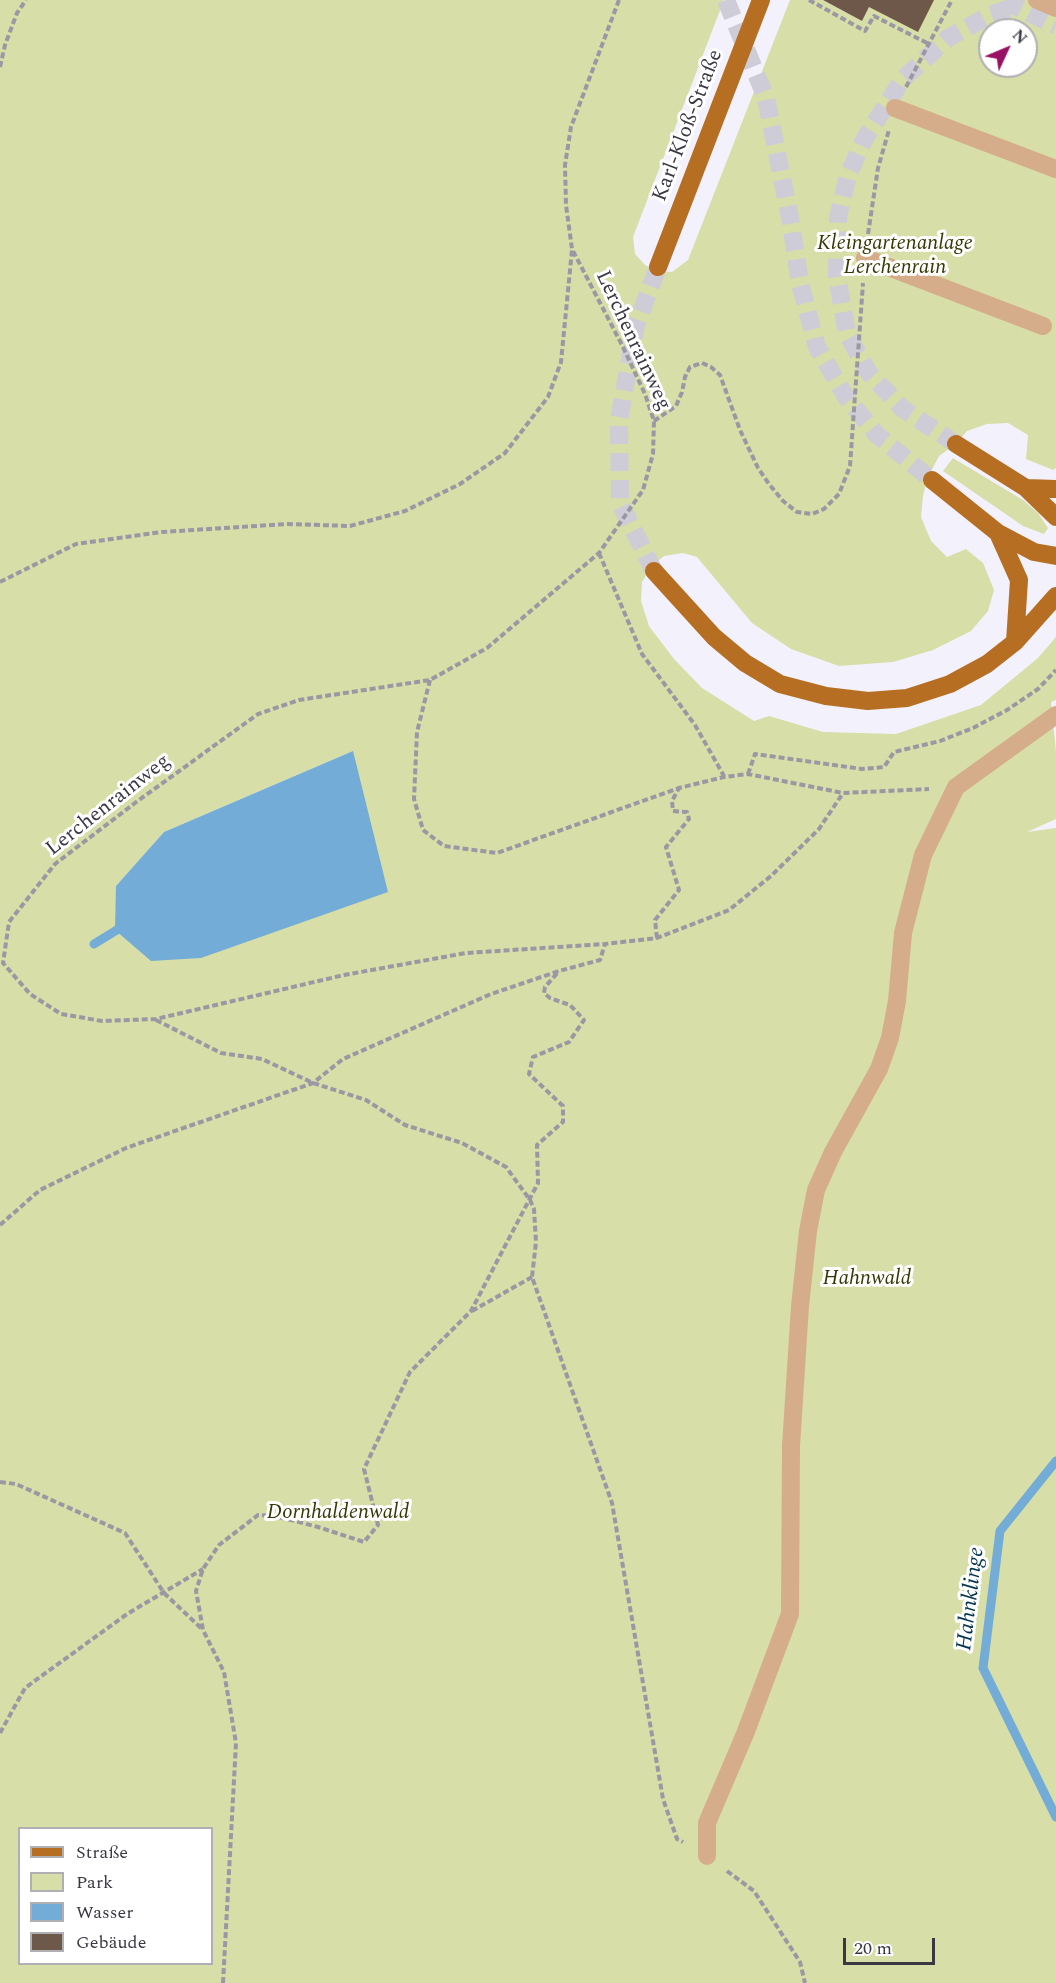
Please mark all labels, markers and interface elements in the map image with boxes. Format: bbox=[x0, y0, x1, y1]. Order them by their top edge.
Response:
north arrow bbox=[978, 18, 1038, 78]
text: N bbox=[1006, 24, 1033, 50]
street label: Karl-Kloß-Straße bbox=[648, 46, 730, 206]
park label: Kleingartenanlage Lerchenrain bbox=[817, 232, 973, 282]
street label: Lerchenrainweg bbox=[589, 267, 675, 415]
street label: Lerchenrainweg bbox=[42, 750, 176, 862]
park label: Hahnwald bbox=[823, 1267, 911, 1293]
park label: Dornhaldenwald bbox=[267, 1501, 409, 1527]
water label: Hahnklinge bbox=[953, 1546, 991, 1652]
legend bbox=[18, 1827, 213, 1965]
text: Straße bbox=[76, 1839, 128, 1866]
text: Park bbox=[76, 1869, 113, 1896]
text: Wasser bbox=[76, 1899, 133, 1926]
scale bar bbox=[846, 1926, 938, 1964]
text: Gebäude bbox=[76, 1929, 146, 1956]
text: 20 m bbox=[854, 1935, 892, 1962]

